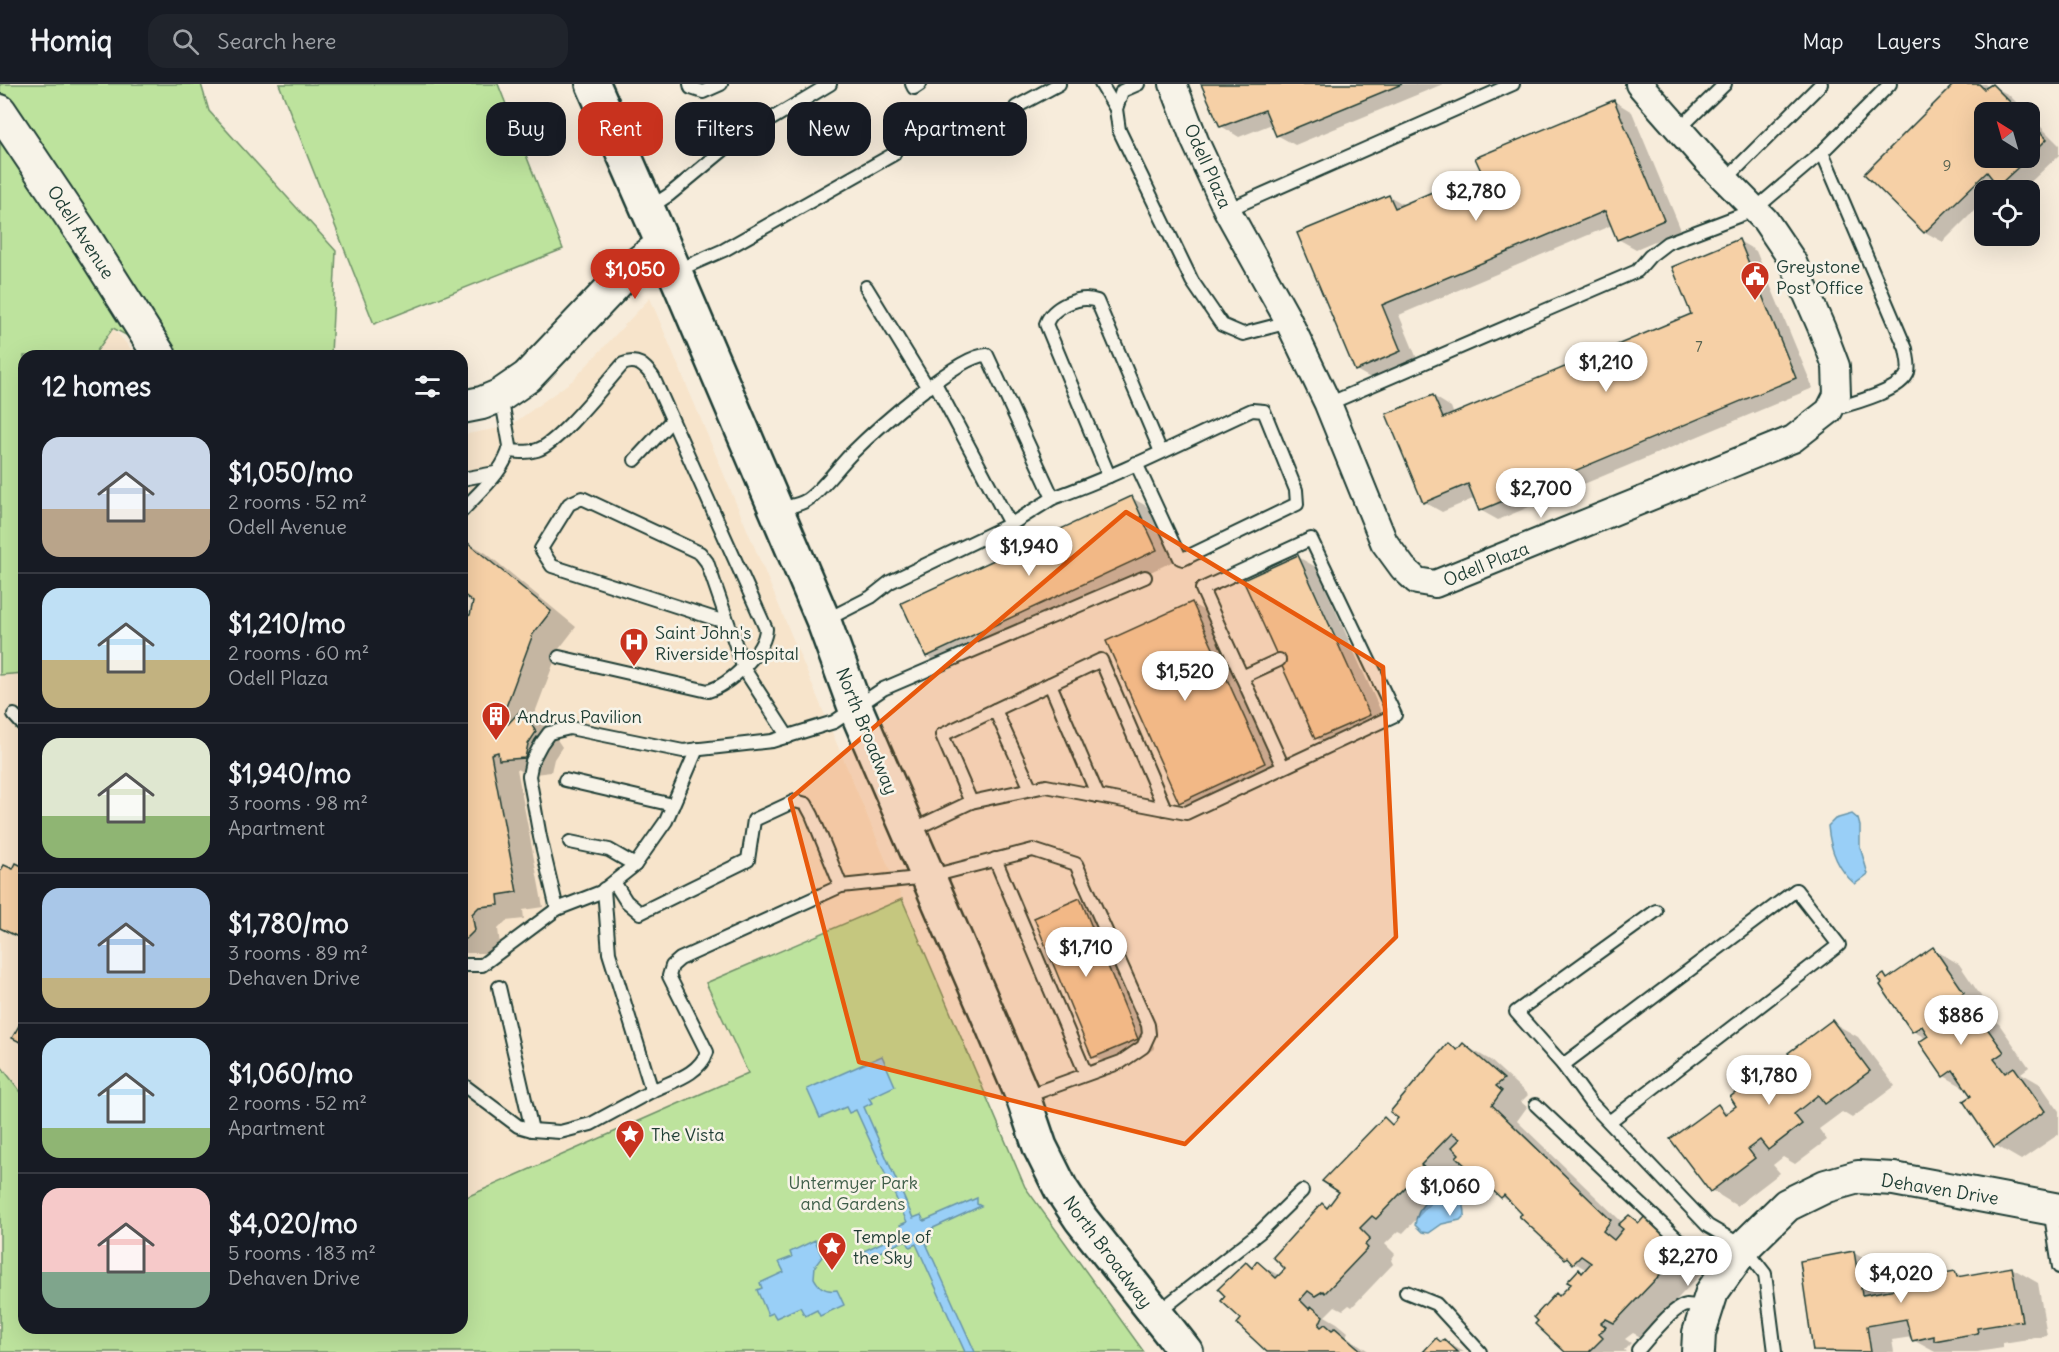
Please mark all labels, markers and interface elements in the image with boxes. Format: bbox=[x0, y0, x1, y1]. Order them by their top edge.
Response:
search box bbox=[148, 14, 568, 68]
text: Homiq bbox=[30, 23, 112, 59]
icon: search bbox=[169, 25, 202, 58]
text: Search here bbox=[217, 27, 336, 55]
text: Map bbox=[1803, 28, 1843, 55]
text: Layers bbox=[1876, 28, 1941, 55]
text: Share bbox=[1974, 28, 2029, 55]
chip: Buy bbox=[486, 102, 566, 156]
chip: Rent bbox=[578, 102, 663, 156]
chip: Filters bbox=[675, 102, 775, 156]
chip: New bbox=[787, 102, 871, 156]
chip: Apartment bbox=[883, 102, 1027, 156]
north arrow bbox=[1974, 102, 2040, 168]
map controls bbox=[1974, 102, 2040, 246]
street label: Odell Plaza bbox=[1179, 120, 1237, 212]
house number: 9 bbox=[1943, 156, 1951, 175]
pin: $2,780 bbox=[1427, 171, 1525, 222]
text: $2,780 bbox=[1446, 178, 1506, 203]
button: locate bbox=[1974, 180, 2040, 246]
street label: Odell Avenue bbox=[42, 181, 120, 283]
pin: $1,050 bbox=[586, 249, 684, 300]
place label: Greystone Post Office bbox=[1776, 255, 1863, 299]
text: $1,050 bbox=[605, 256, 665, 281]
public building icon: Greystone Post Office bbox=[1739, 260, 1771, 302]
house number: 7 bbox=[1695, 337, 1703, 356]
pin: $1,210 bbox=[1557, 342, 1655, 393]
text: $1,210 bbox=[1579, 349, 1633, 374]
text: 12 homes bbox=[42, 370, 151, 403]
icon: filters bbox=[411, 370, 444, 403]
text: $1,050/mo bbox=[228, 456, 353, 489]
icon: home bbox=[90, 461, 162, 533]
pin: $2,700 bbox=[1492, 468, 1590, 519]
text: $2,700 bbox=[1510, 475, 1572, 500]
text: 2 rooms · 52 m² bbox=[228, 489, 367, 514]
text: Odell Avenue bbox=[228, 514, 347, 539]
pin: $1,940 bbox=[980, 526, 1078, 577]
text: $1,940 bbox=[999, 533, 1059, 558]
street label: Odell Plaza bbox=[1440, 536, 1532, 592]
text: $1,210/mo bbox=[228, 607, 346, 640]
icon: home bbox=[90, 612, 162, 684]
place label: Saint John's Riverside Hospital bbox=[655, 621, 799, 665]
hospital icon: Saint John's Riverside Hospital bbox=[618, 626, 650, 668]
text: 2 rooms · 60 m² bbox=[228, 640, 369, 665]
pin: $1,520 bbox=[1136, 651, 1234, 702]
text: $1,520 bbox=[1156, 658, 1214, 683]
street label: North Broadway bbox=[831, 664, 903, 798]
text: Odell Plaza bbox=[228, 665, 328, 690]
building icon: Andrus Pavilion bbox=[480, 700, 512, 742]
place label: Andrus Pavilion bbox=[517, 705, 642, 728]
text: $1,940/mo bbox=[228, 757, 351, 790]
icon: home bbox=[90, 762, 162, 834]
text: 3 rooms · 98 m² bbox=[228, 790, 368, 815]
text: Apartment bbox=[228, 815, 325, 840]
text: $1,780/mo bbox=[228, 907, 349, 940]
icon: home bbox=[90, 912, 162, 984]
pin: $1,710 bbox=[1037, 927, 1135, 978]
text: $1,710 bbox=[1059, 934, 1113, 959]
text: 3 rooms · 89 m² bbox=[228, 940, 368, 965]
text: Dehaven Drive bbox=[228, 965, 360, 990]
pin: $886 bbox=[1925, 995, 1997, 1046]
text: $886 bbox=[1938, 1002, 1984, 1027]
pin: $1,780 bbox=[1720, 1055, 1818, 1106]
text: $1,060/mo bbox=[228, 1057, 353, 1090]
icon: home bbox=[90, 1062, 162, 1134]
text: $1,780 bbox=[1740, 1062, 1798, 1087]
text: 2 rooms · 52 m² bbox=[228, 1090, 367, 1115]
text: Apartment bbox=[228, 1115, 325, 1140]
place icon: The Vista bbox=[614, 1118, 646, 1160]
place label: The Vista bbox=[651, 1123, 725, 1146]
pin: $1,060 bbox=[1401, 1166, 1499, 1217]
street label: Dehaven Drive bbox=[1880, 1168, 2000, 1210]
park label: Untermyer Park and Gardens bbox=[788, 1171, 918, 1215]
text: $1,060 bbox=[1420, 1173, 1480, 1198]
street label: North Broadway bbox=[1058, 1191, 1158, 1313]
text: $4,020/mo bbox=[228, 1207, 358, 1240]
icon: home bbox=[90, 1212, 162, 1284]
place label: Temple of the Sky bbox=[853, 1225, 932, 1269]
place icon: Temple of the Sky bbox=[816, 1230, 848, 1272]
pin: $2,270 bbox=[1639, 1236, 1737, 1287]
text: 5 rooms · 183 m² bbox=[228, 1240, 376, 1265]
text: $2,270 bbox=[1658, 1243, 1718, 1268]
pin: $4,020 bbox=[1852, 1253, 1950, 1304]
text: $4,020 bbox=[1869, 1260, 1933, 1285]
text: Dehaven Drive bbox=[228, 1265, 360, 1290]

